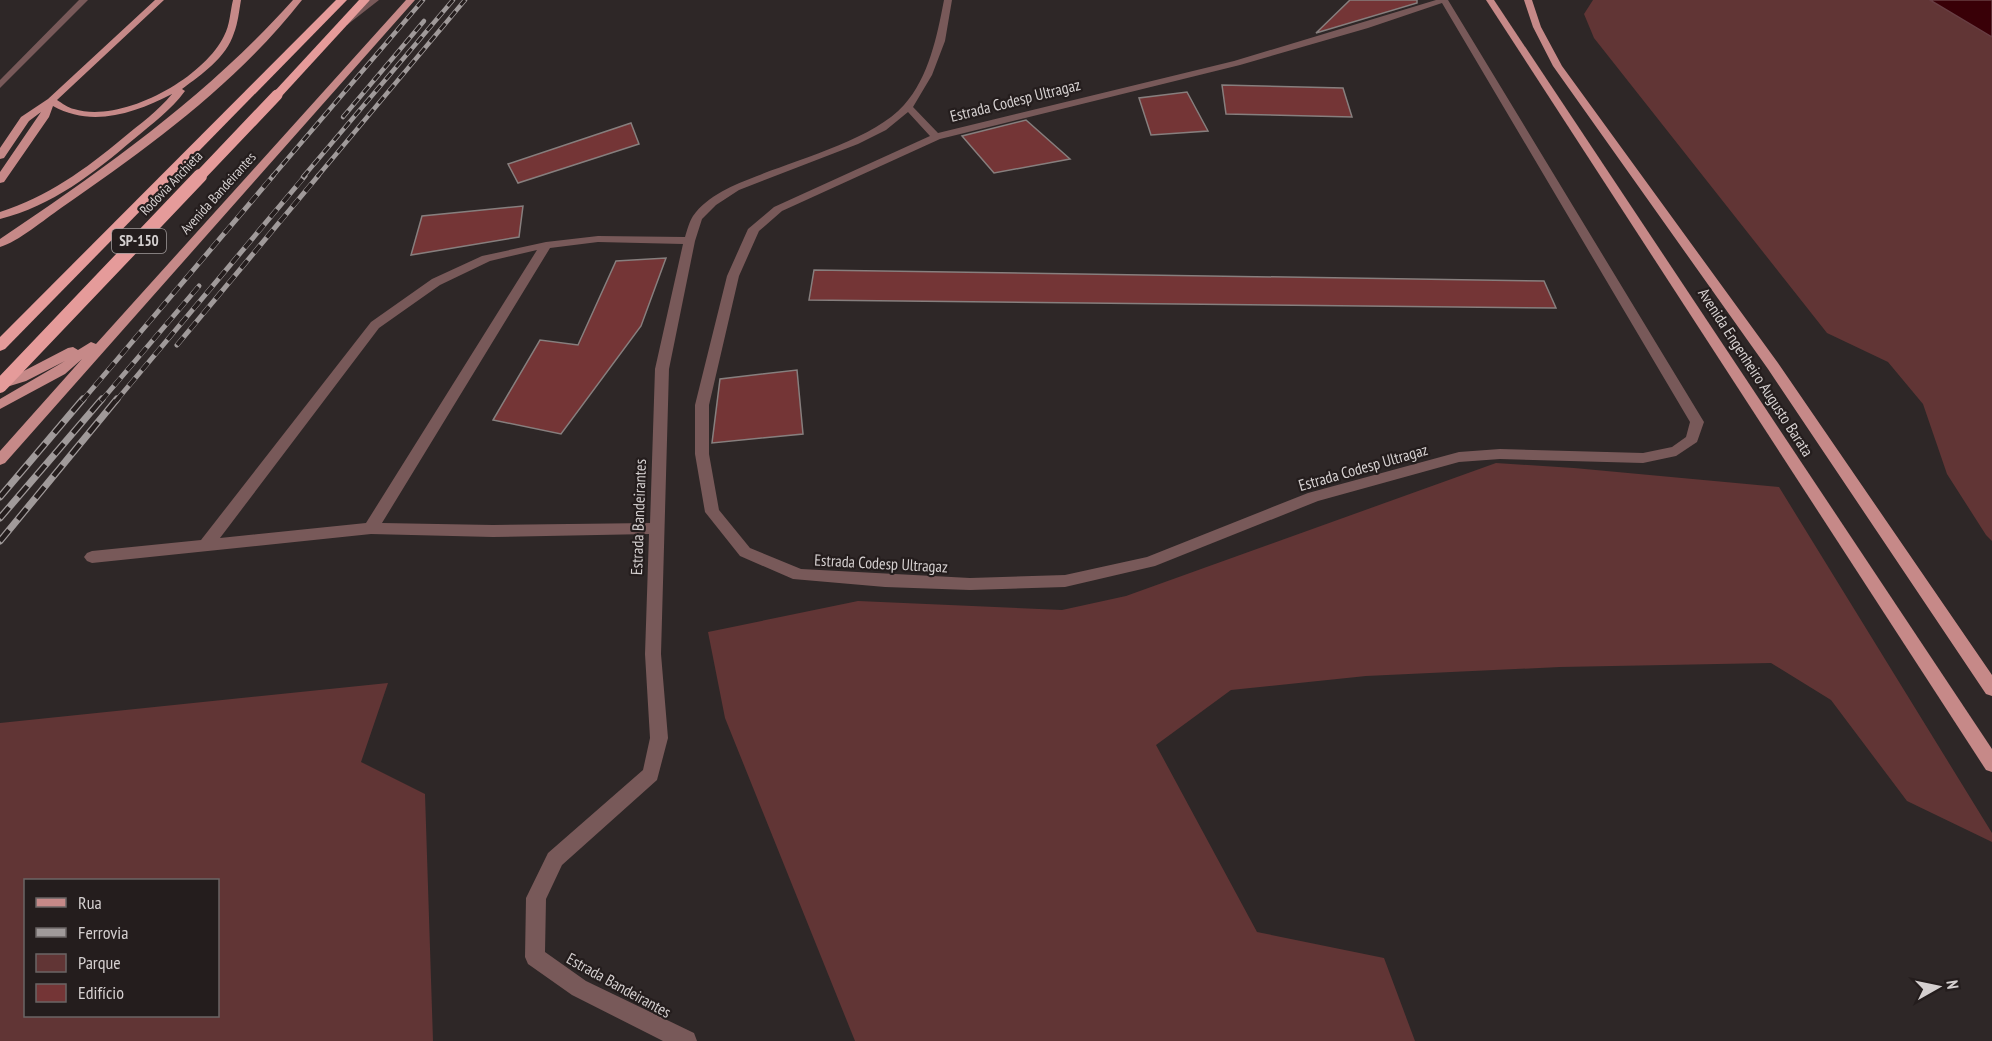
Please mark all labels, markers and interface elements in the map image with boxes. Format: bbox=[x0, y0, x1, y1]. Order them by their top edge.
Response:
street label: Estrada Codesp Ultragaz bbox=[948, 74, 1082, 126]
street label: Rodovia Anchieta bbox=[136, 147, 206, 219]
street label: Avenida Bandeirantes bbox=[176, 148, 260, 238]
road number: SP-150 bbox=[112, 229, 166, 253]
street label: Avenida Engenheiro Augusto Barata bbox=[1694, 284, 1818, 460]
street label: Estrada Codesp Ultragaz bbox=[1296, 439, 1430, 495]
street label: Estrada Bandeirantes bbox=[626, 459, 650, 575]
street label: Estrada Codesp Ultragaz bbox=[814, 550, 948, 576]
legend bbox=[24, 879, 219, 1017]
text: Rua bbox=[78, 891, 102, 914]
text: Ferrovia bbox=[78, 921, 128, 944]
street label: Estrada Bandeirantes bbox=[563, 948, 675, 1022]
text: Parque bbox=[78, 951, 121, 974]
north arrow bbox=[1908, 957, 1968, 1017]
text: N bbox=[1942, 979, 1963, 990]
text: Edifício bbox=[78, 981, 124, 1004]

